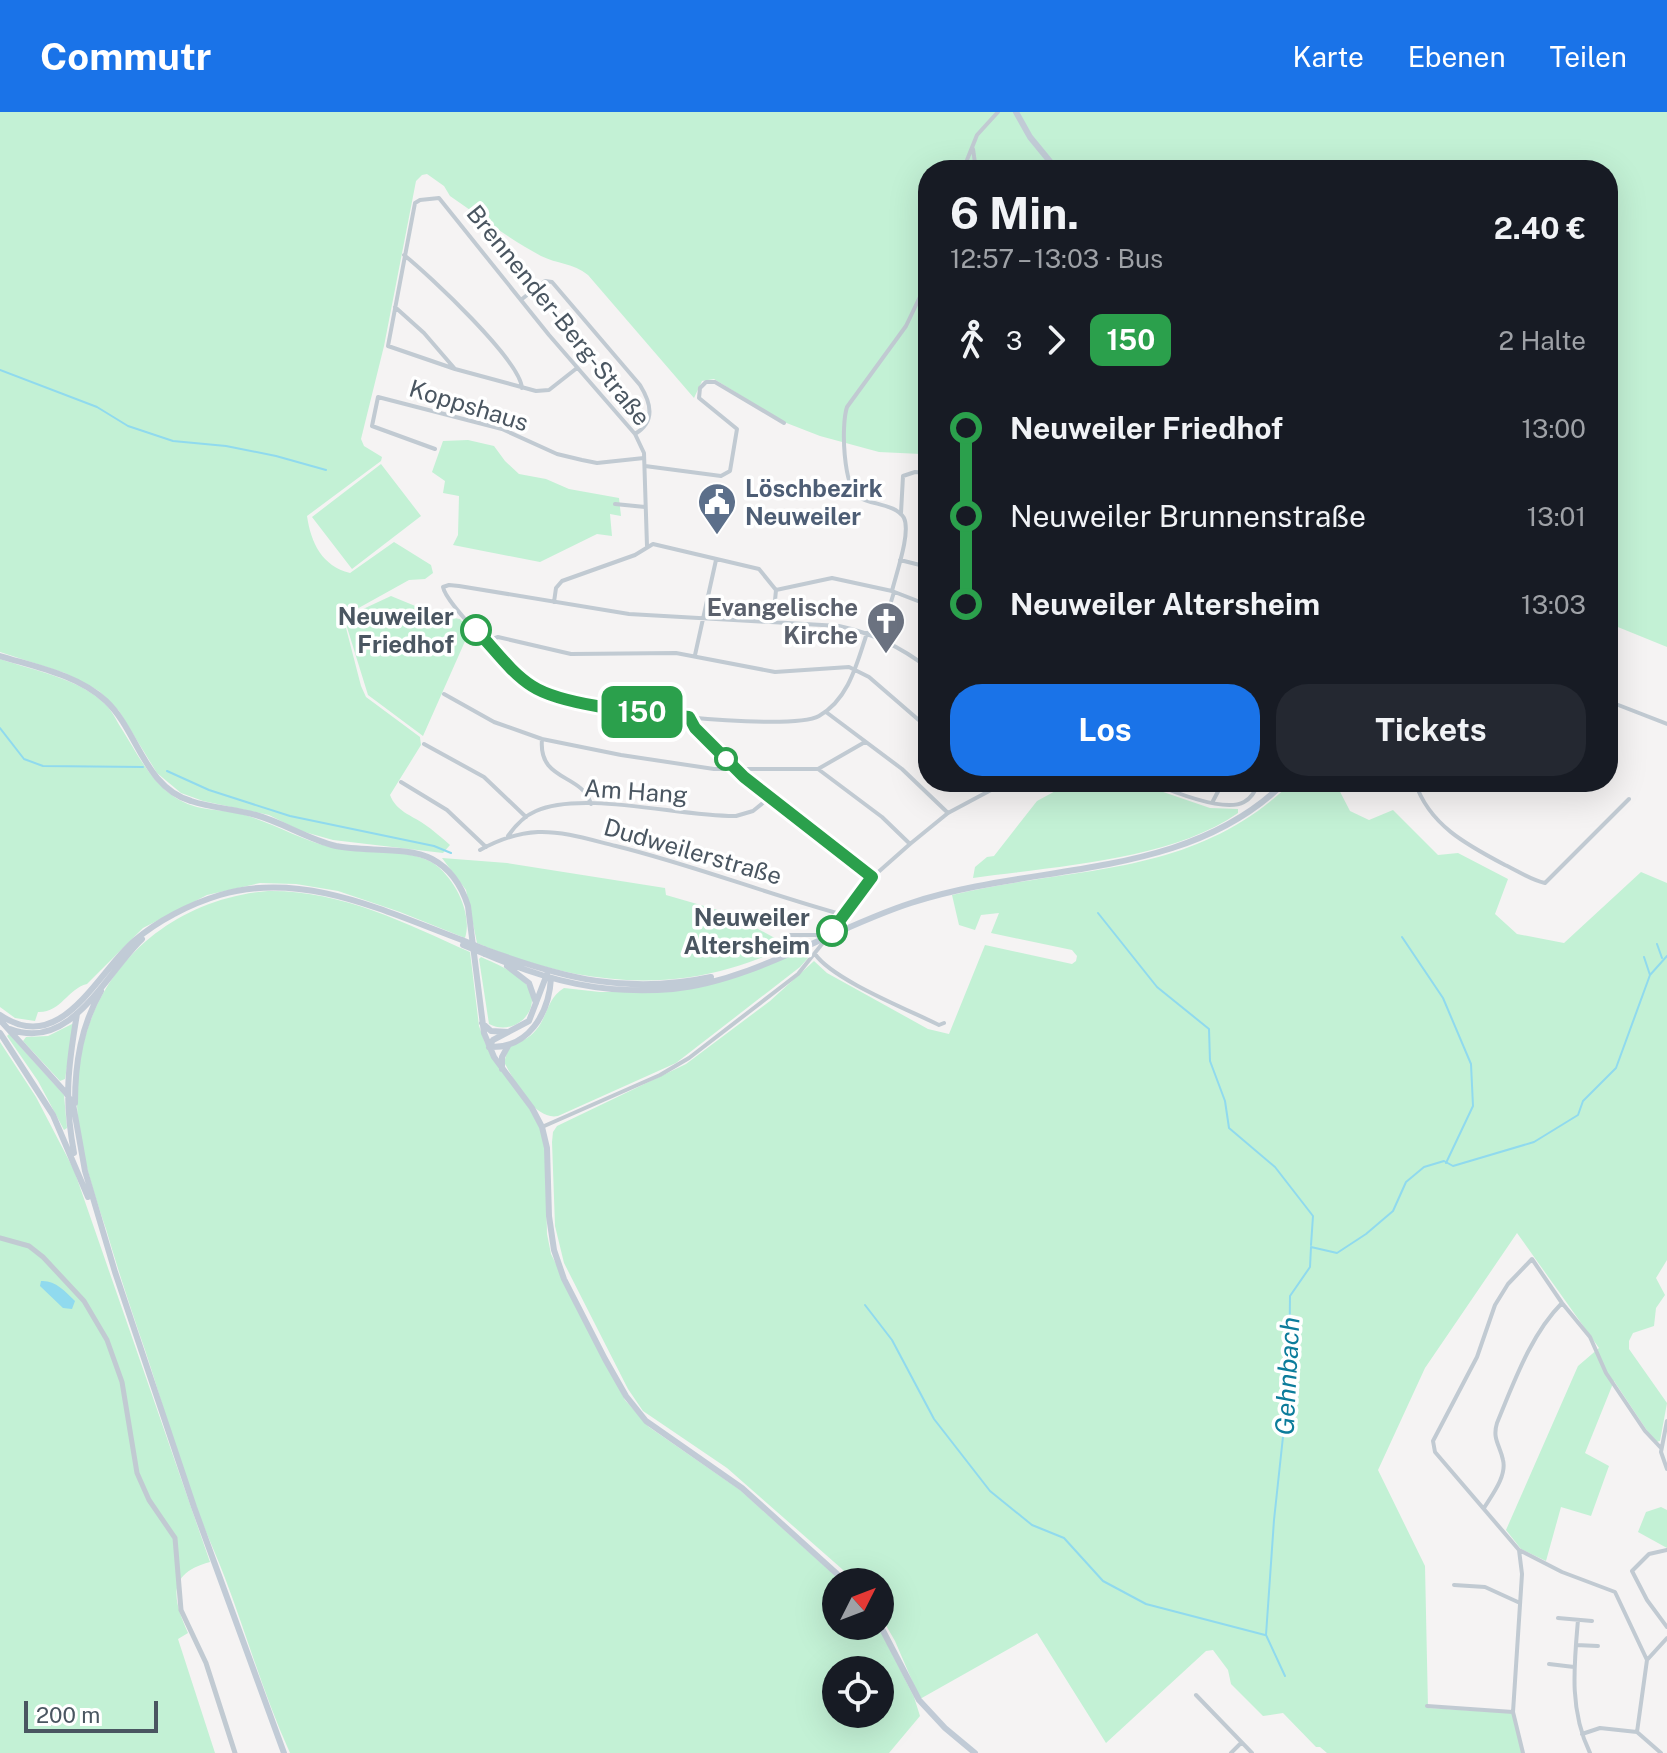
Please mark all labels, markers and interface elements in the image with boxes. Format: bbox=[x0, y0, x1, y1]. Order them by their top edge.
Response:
text: Commutr bbox=[40, 34, 211, 79]
text: Karte bbox=[1293, 40, 1364, 73]
text: Ebenen bbox=[1408, 40, 1506, 73]
text: Teilen bbox=[1550, 40, 1627, 73]
text: 6 Min. bbox=[950, 187, 1079, 239]
street label: Brennender-Berg-Straße bbox=[461, 199, 657, 431]
text: 2.40 € bbox=[1494, 210, 1586, 246]
text: 12:57 – 13:03 · Bus bbox=[950, 243, 1163, 274]
icon: walk bbox=[950, 318, 994, 362]
icon: forward bbox=[1034, 318, 1078, 362]
text: 150 bbox=[1106, 323, 1155, 356]
text: 3 bbox=[1006, 325, 1022, 356]
text: 2 Halte bbox=[1499, 325, 1586, 356]
street label: Koppshaus bbox=[406, 374, 532, 436]
text: Neuweiler Friedhof bbox=[1010, 410, 1283, 446]
text: 13:00 bbox=[1522, 413, 1586, 444]
place label: Löschbezirk Neuweiler bbox=[745, 474, 883, 530]
public building icon: Löschbezirk Neuweiler bbox=[696, 481, 738, 536]
text: Neuweiler Brunnenstraße bbox=[1010, 498, 1366, 534]
text: 13:01 bbox=[1527, 501, 1586, 532]
text: Neuweiler Altersheim bbox=[1010, 586, 1320, 622]
text: 13:03 bbox=[1521, 589, 1586, 620]
place label: Evangelische Kirche bbox=[707, 593, 858, 649]
church icon: Evangelische Kirche bbox=[865, 600, 907, 655]
place label: Neuweiler Friedhof bbox=[338, 602, 454, 658]
marker: Neuweiler Friedhof bbox=[461, 615, 491, 645]
button: Los bbox=[950, 684, 1260, 776]
button: Tickets bbox=[1276, 684, 1586, 776]
line badge: 150 bbox=[596, 686, 688, 738]
text: 150 bbox=[618, 695, 666, 728]
unlabelled marker bbox=[715, 748, 737, 770]
street label: Am Hang bbox=[583, 773, 689, 809]
street label: Dudweilerstraße bbox=[601, 812, 785, 890]
place label: Neuweiler Altersheim bbox=[684, 903, 810, 959]
marker: Neuweiler Altersheim bbox=[817, 916, 847, 946]
water label: Gehnbach bbox=[1268, 1316, 1306, 1436]
north arrow bbox=[822, 1568, 894, 1640]
map controls bbox=[822, 1568, 894, 1728]
button: locate bbox=[822, 1656, 894, 1728]
scale bar bbox=[24, 1697, 158, 1733]
text: 200 m bbox=[36, 1702, 100, 1728]

